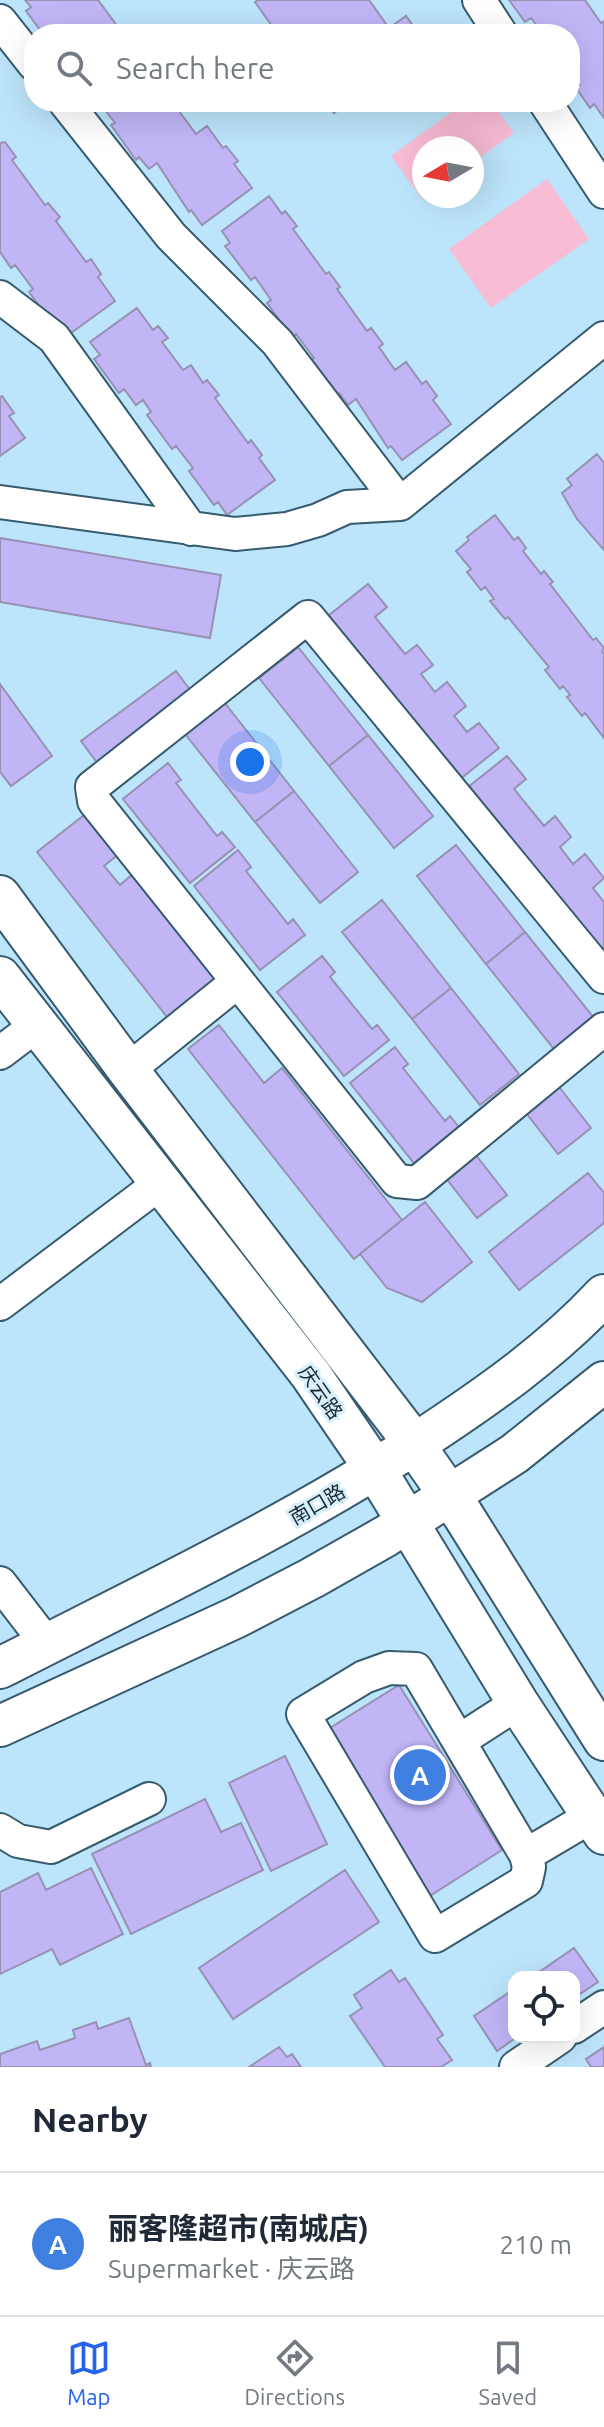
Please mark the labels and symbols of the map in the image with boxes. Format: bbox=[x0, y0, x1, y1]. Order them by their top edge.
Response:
north arrow bbox=[412, 136, 484, 208]
your location bbox=[230, 742, 270, 782]
street label: 庆云路 bbox=[294, 1361, 348, 1423]
street label: 南口路 bbox=[285, 1479, 349, 1529]
pin: A bbox=[394, 1745, 446, 1805]

